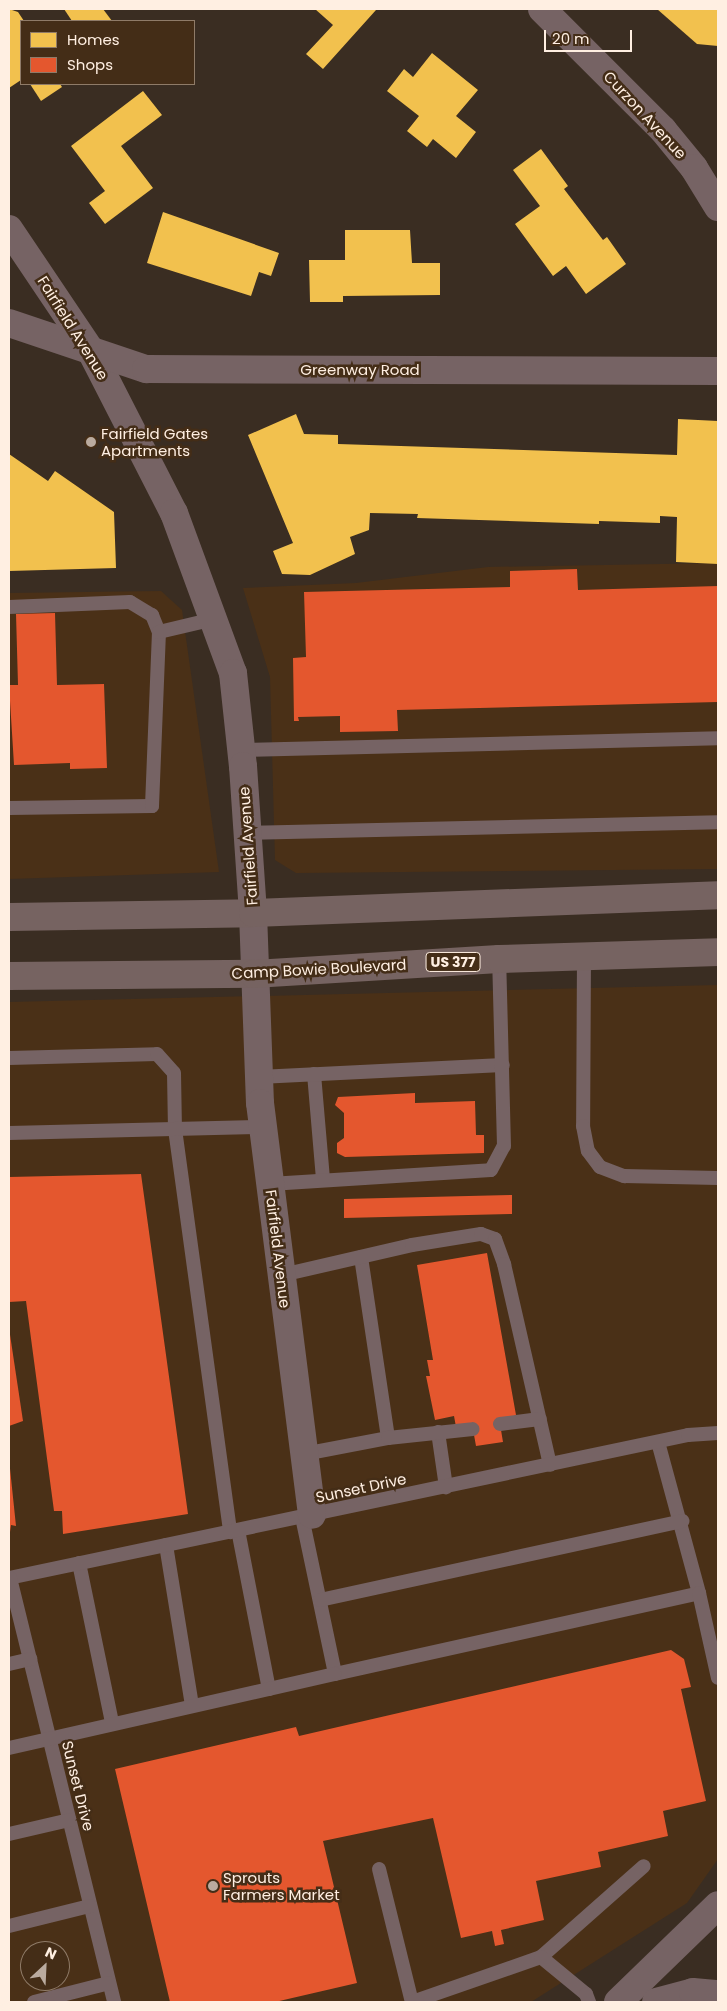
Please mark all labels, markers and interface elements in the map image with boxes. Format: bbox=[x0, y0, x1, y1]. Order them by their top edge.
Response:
legend bbox=[20, 20, 195, 85]
scale bar bbox=[547, 20, 634, 52]
text: 20 m bbox=[552, 28, 590, 49]
text: Homes bbox=[67, 29, 120, 50]
text: Shops bbox=[67, 54, 113, 75]
street label: Curzon Avenue bbox=[600, 67, 690, 163]
street label: Fairfield Avenue bbox=[34, 273, 112, 383]
street label: Greenway Road bbox=[300, 361, 420, 379]
place label: Fairfield Gates Apartments bbox=[101, 424, 208, 459]
marker: Fairfield Gates Apartments bbox=[85, 436, 97, 448]
street label: Fairfield Avenue bbox=[235, 786, 261, 906]
road number: US 377 bbox=[426, 950, 480, 974]
street label: Camp Bowie Boulevard bbox=[231, 955, 407, 983]
street label: Fairfield Avenue bbox=[262, 1189, 294, 1309]
street label: Sunset Drive bbox=[314, 1470, 408, 1506]
street label: Sunset Drive bbox=[58, 1739, 98, 1833]
place label: Sprouts Farmers Market bbox=[223, 1868, 340, 1903]
marker: Sprouts Farmers Market bbox=[207, 1880, 219, 1892]
north arrow bbox=[20, 1941, 70, 1991]
text: N bbox=[42, 1942, 60, 1965]

